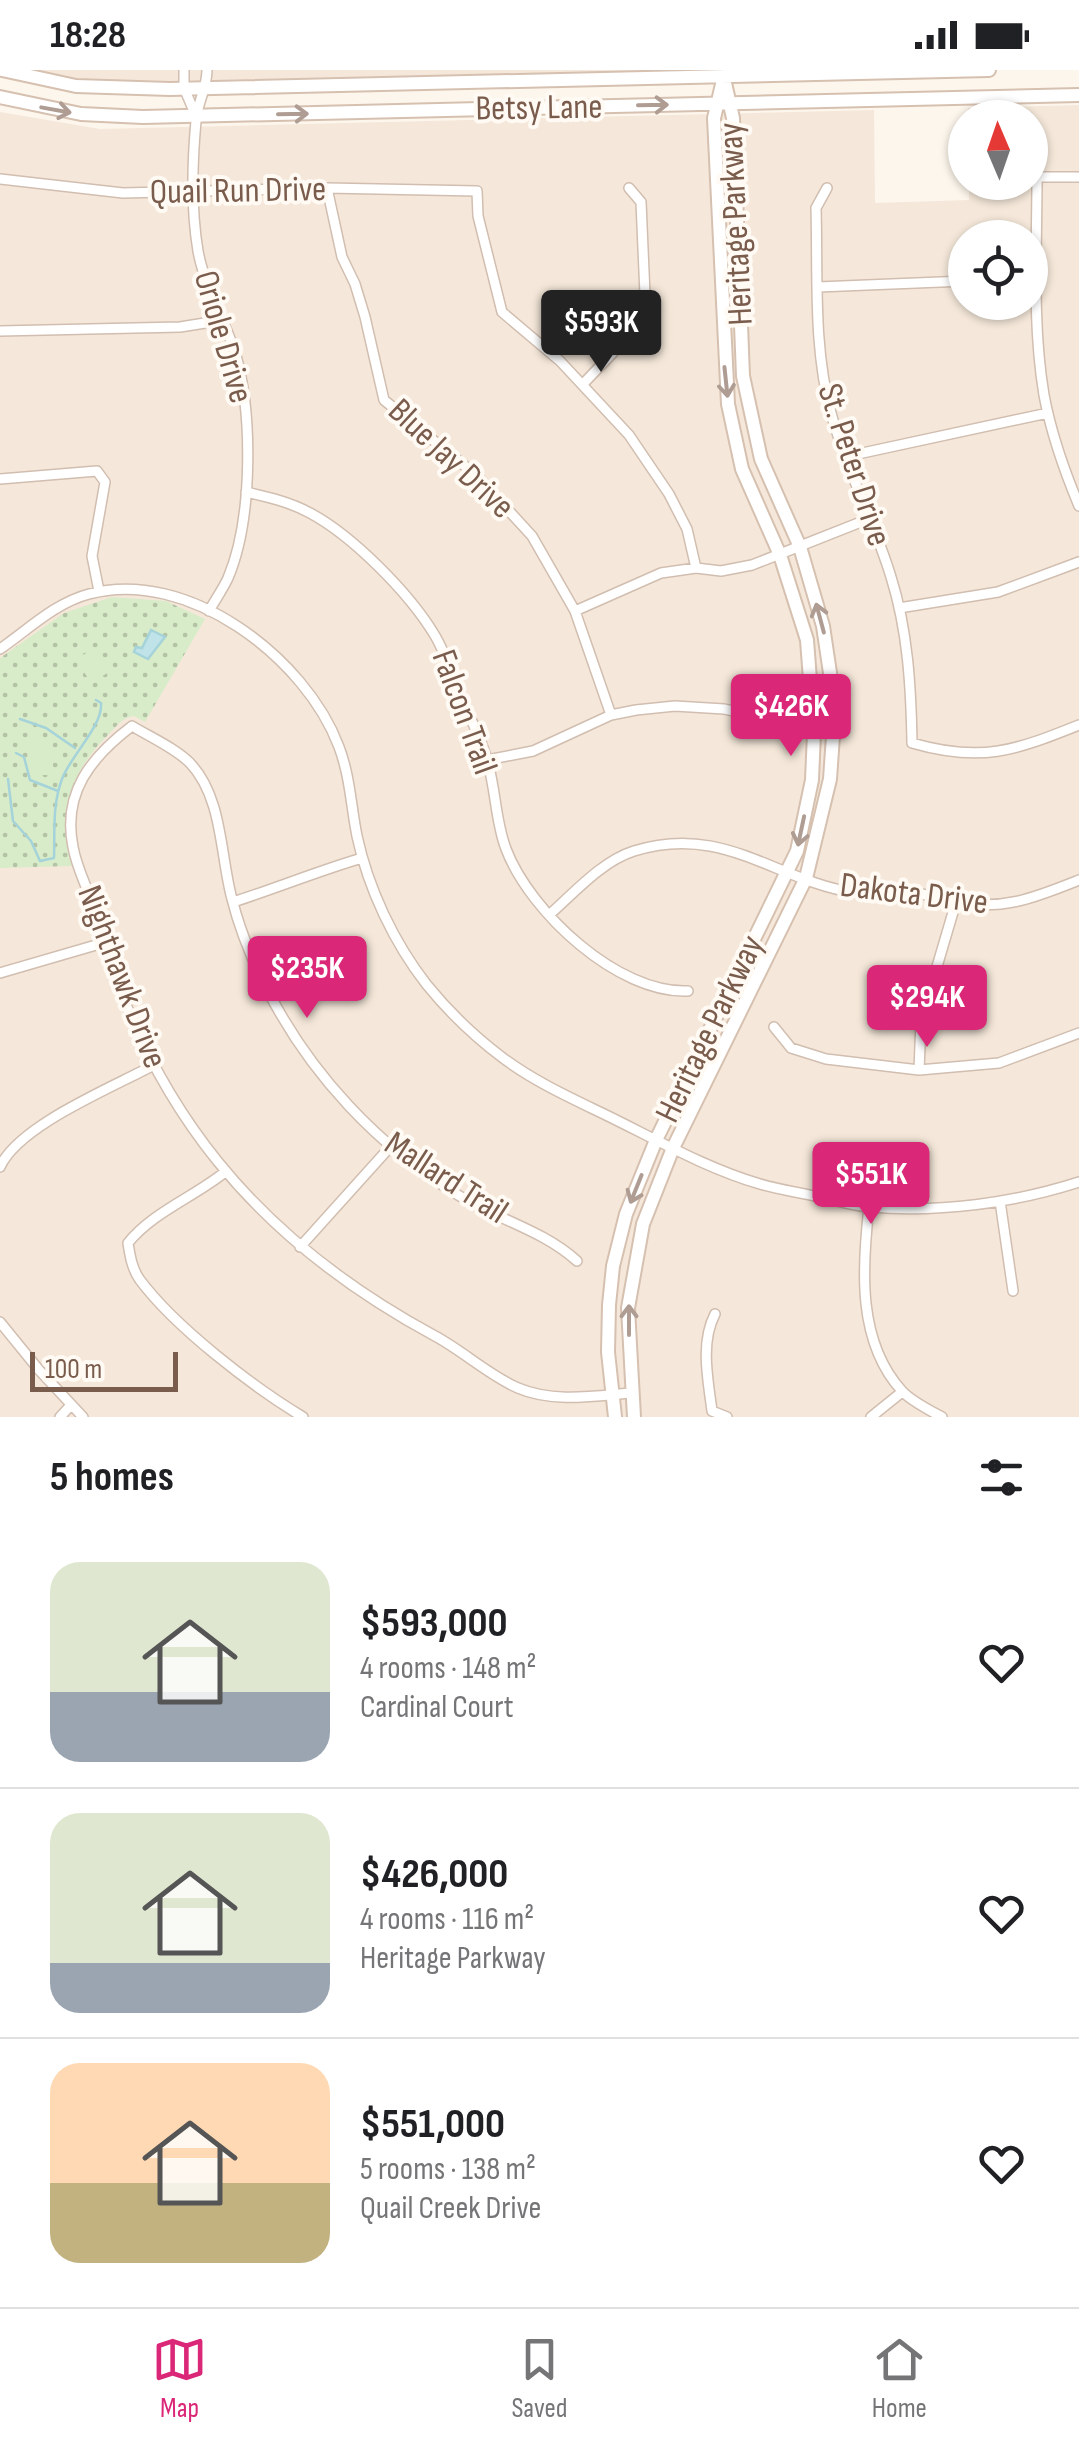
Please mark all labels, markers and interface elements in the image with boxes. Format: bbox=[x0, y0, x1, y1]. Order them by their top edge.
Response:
text: 18:28 bbox=[50, 13, 126, 58]
street label: Betsy Lane bbox=[475, 85, 603, 131]
one-way arrow bbox=[637, 96, 669, 115]
north arrow bbox=[948, 100, 1048, 200]
map controls bbox=[948, 100, 1048, 320]
one-way arrow bbox=[39, 101, 72, 120]
one-way arrow bbox=[276, 104, 309, 124]
street label: Heritage Parkway bbox=[709, 121, 763, 327]
street label: Quail Run Drive bbox=[149, 168, 327, 214]
button: locate bbox=[948, 220, 1048, 320]
street label: Oriole Drive bbox=[184, 266, 262, 408]
pin: $593K bbox=[531, 290, 671, 375]
text: $593K bbox=[563, 303, 639, 342]
one-way arrow bbox=[716, 365, 735, 397]
street label: St. Peter Drive bbox=[808, 378, 900, 552]
street label: Blue Jay Drive bbox=[379, 390, 523, 528]
one-way arrow bbox=[810, 602, 828, 634]
street label: Falcon Trail bbox=[422, 644, 506, 780]
pin: $426K bbox=[721, 674, 861, 759]
text: $426K bbox=[753, 687, 829, 726]
one-way arrow bbox=[790, 814, 809, 846]
street label: Dakota Drive bbox=[838, 864, 990, 924]
street label: Nighthawk Drive bbox=[67, 880, 177, 1074]
street label: Heritage Parkway bbox=[646, 928, 774, 1130]
pin: $235K bbox=[237, 936, 377, 1021]
text: $235K bbox=[270, 949, 344, 988]
pin: $294K bbox=[857, 965, 997, 1050]
text: $294K bbox=[889, 978, 965, 1017]
street label: Mallard Trail bbox=[376, 1122, 516, 1234]
pin: $551K bbox=[801, 1142, 941, 1227]
text: $551K bbox=[834, 1155, 908, 1194]
one-way arrow bbox=[625, 1174, 643, 1204]
one-way arrow bbox=[620, 1304, 638, 1336]
scale bar bbox=[30, 1347, 178, 1392]
text: 100 m bbox=[45, 1353, 102, 1386]
icon: filters bbox=[974, 1450, 1029, 1505]
text: 5 homes bbox=[50, 1452, 174, 1503]
text: $593,000 bbox=[360, 1598, 508, 1649]
icon: home bbox=[130, 1602, 250, 1722]
icon: heart bbox=[974, 1635, 1029, 1690]
text: 4 rooms · 148 m² bbox=[360, 1649, 537, 1688]
text: Cardinal Court bbox=[360, 1688, 514, 1727]
text: $426,000 bbox=[360, 1849, 508, 1900]
icon: home bbox=[130, 1853, 250, 1973]
icon: heart bbox=[974, 1886, 1029, 1941]
text: 4 rooms · 116 m² bbox=[360, 1900, 534, 1939]
text: Heritage Parkway bbox=[360, 1939, 546, 1978]
text: $551,000 bbox=[360, 2099, 505, 2150]
icon: home bbox=[130, 2103, 250, 2223]
icon: heart bbox=[974, 2136, 1029, 2191]
text: 5 rooms · 138 m² bbox=[360, 2150, 536, 2189]
text: Quail Creek Drive bbox=[360, 2189, 541, 2228]
tab: Map bbox=[152, 2332, 207, 2425]
tab: Saved bbox=[511, 2332, 568, 2425]
tab: Home bbox=[872, 2332, 927, 2425]

